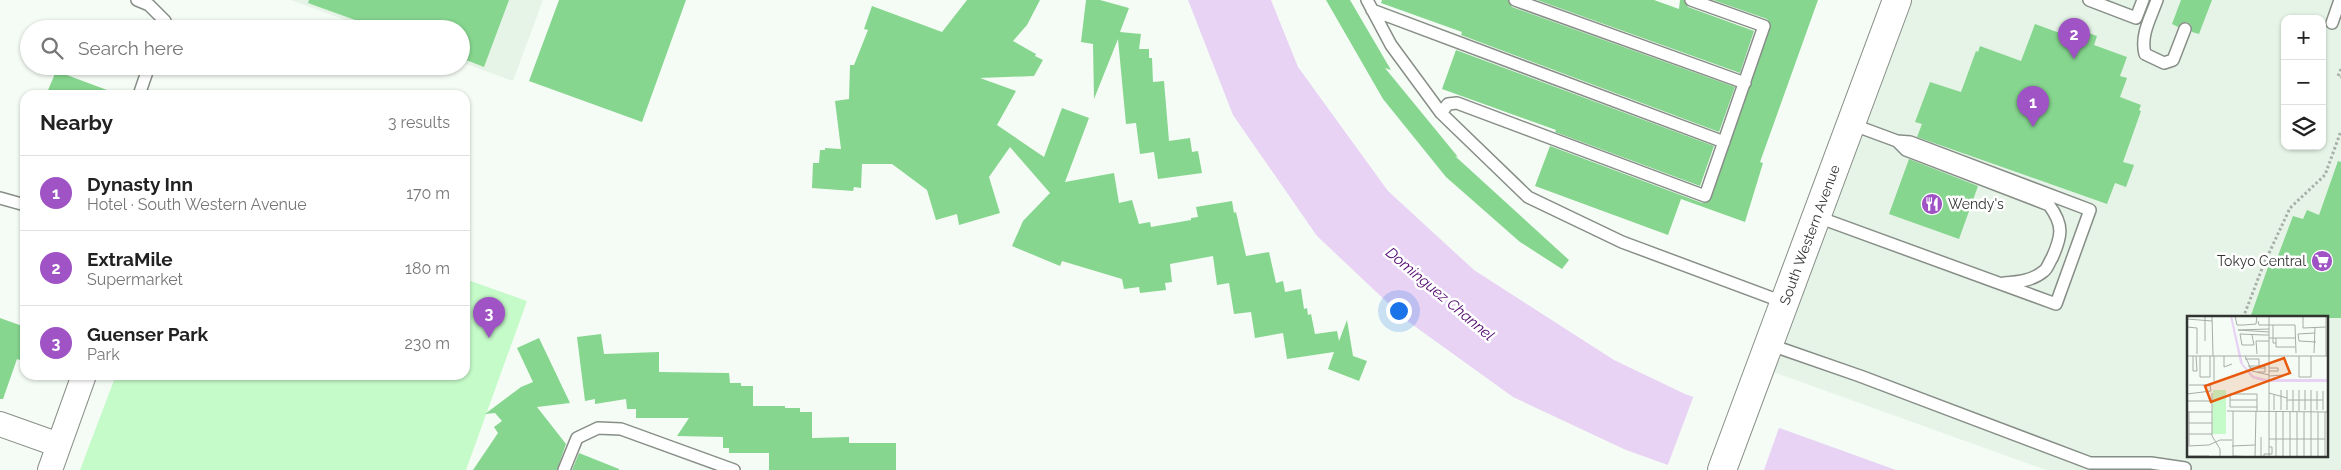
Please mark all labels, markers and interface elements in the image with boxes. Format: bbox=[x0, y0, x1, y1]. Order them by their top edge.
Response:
map controls bbox=[2281, 15, 2326, 150]
button: + bbox=[2281, 15, 2326, 60]
pin: 2 bbox=[2058, 18, 2090, 59]
search box bbox=[20, 20, 470, 75]
icon: search bbox=[38, 34, 66, 62]
text: Search here bbox=[78, 37, 184, 59]
button: − bbox=[2281, 60, 2326, 105]
pin: 1 bbox=[2017, 86, 2049, 127]
button: layers bbox=[2281, 105, 2326, 150]
text: Nearby bbox=[40, 110, 113, 135]
text: 3 results bbox=[388, 113, 450, 132]
street label: South Western Avenue bbox=[1776, 163, 1843, 307]
text: Dynasty Inn bbox=[87, 173, 193, 195]
text: 1 bbox=[52, 184, 60, 203]
text: 170 m bbox=[406, 184, 450, 203]
restaurant icon: Wendy's bbox=[1920, 192, 1944, 216]
text: Hotel · South Western Avenue bbox=[87, 195, 307, 214]
place label: Wendy's bbox=[1948, 196, 2004, 212]
water label: Dominguez Channel bbox=[1382, 243, 1498, 345]
text: ExtraMile bbox=[87, 248, 173, 270]
supermarket icon: Tokyo Central bbox=[2310, 249, 2334, 273]
place label: Tokyo Central bbox=[2217, 253, 2306, 269]
text: 2 bbox=[51, 259, 61, 278]
text: 180 m bbox=[405, 259, 450, 278]
text: Supermarket bbox=[87, 270, 183, 289]
pin: 3 bbox=[473, 297, 505, 338]
your location bbox=[1386, 298, 1412, 324]
inset map bbox=[2187, 316, 2328, 458]
text: Guenser Park bbox=[87, 323, 208, 345]
text: 3 bbox=[52, 334, 60, 353]
text: 230 m bbox=[405, 334, 450, 353]
text: Park bbox=[87, 345, 120, 364]

